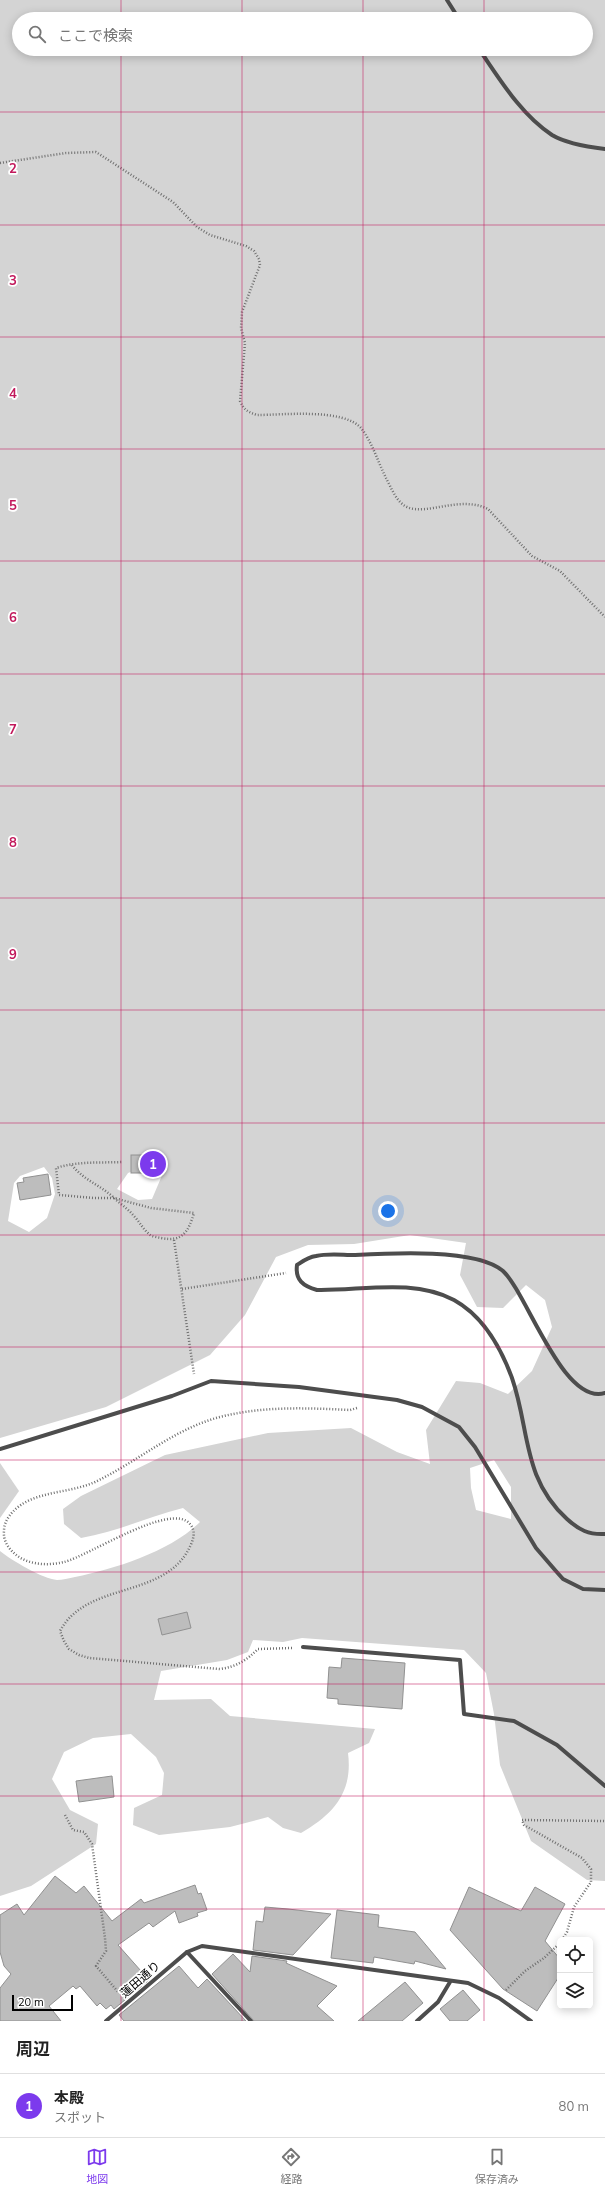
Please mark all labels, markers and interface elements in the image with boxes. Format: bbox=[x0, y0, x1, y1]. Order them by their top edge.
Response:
search box bbox=[12, 12, 593, 56]
icon: search bbox=[26, 23, 48, 45]
text: ここで検索 bbox=[58, 26, 133, 45]
text: 2 bbox=[9, 160, 17, 176]
text: 3 bbox=[9, 272, 17, 288]
text: 4 bbox=[9, 385, 17, 401]
text: 5 bbox=[9, 497, 17, 513]
text: 6 bbox=[9, 609, 17, 625]
text: 7 bbox=[9, 721, 17, 737]
text: 8 bbox=[9, 834, 17, 850]
text: 9 bbox=[9, 946, 17, 962]
pin: 1 bbox=[140, 1149, 166, 1179]
your location bbox=[378, 1201, 398, 1221]
map controls bbox=[557, 1937, 593, 2009]
button: locate bbox=[557, 1937, 593, 1973]
street label: 蓮田通り bbox=[117, 1958, 163, 2000]
button: layers bbox=[557, 1973, 593, 2009]
scale bar bbox=[12, 1993, 73, 2012]
text: 20 m bbox=[18, 1995, 44, 2009]
text: 周辺 bbox=[16, 2038, 50, 2059]
text: 本殿 bbox=[54, 2088, 84, 2107]
text: 1 bbox=[25, 2098, 33, 2114]
text: 80 m bbox=[559, 2098, 589, 2114]
text: スポット bbox=[54, 2109, 106, 2125]
tab: 地図 bbox=[86, 2146, 108, 2186]
tab: 経路 bbox=[280, 2146, 302, 2186]
tab: 保存済み bbox=[475, 2146, 519, 2186]

